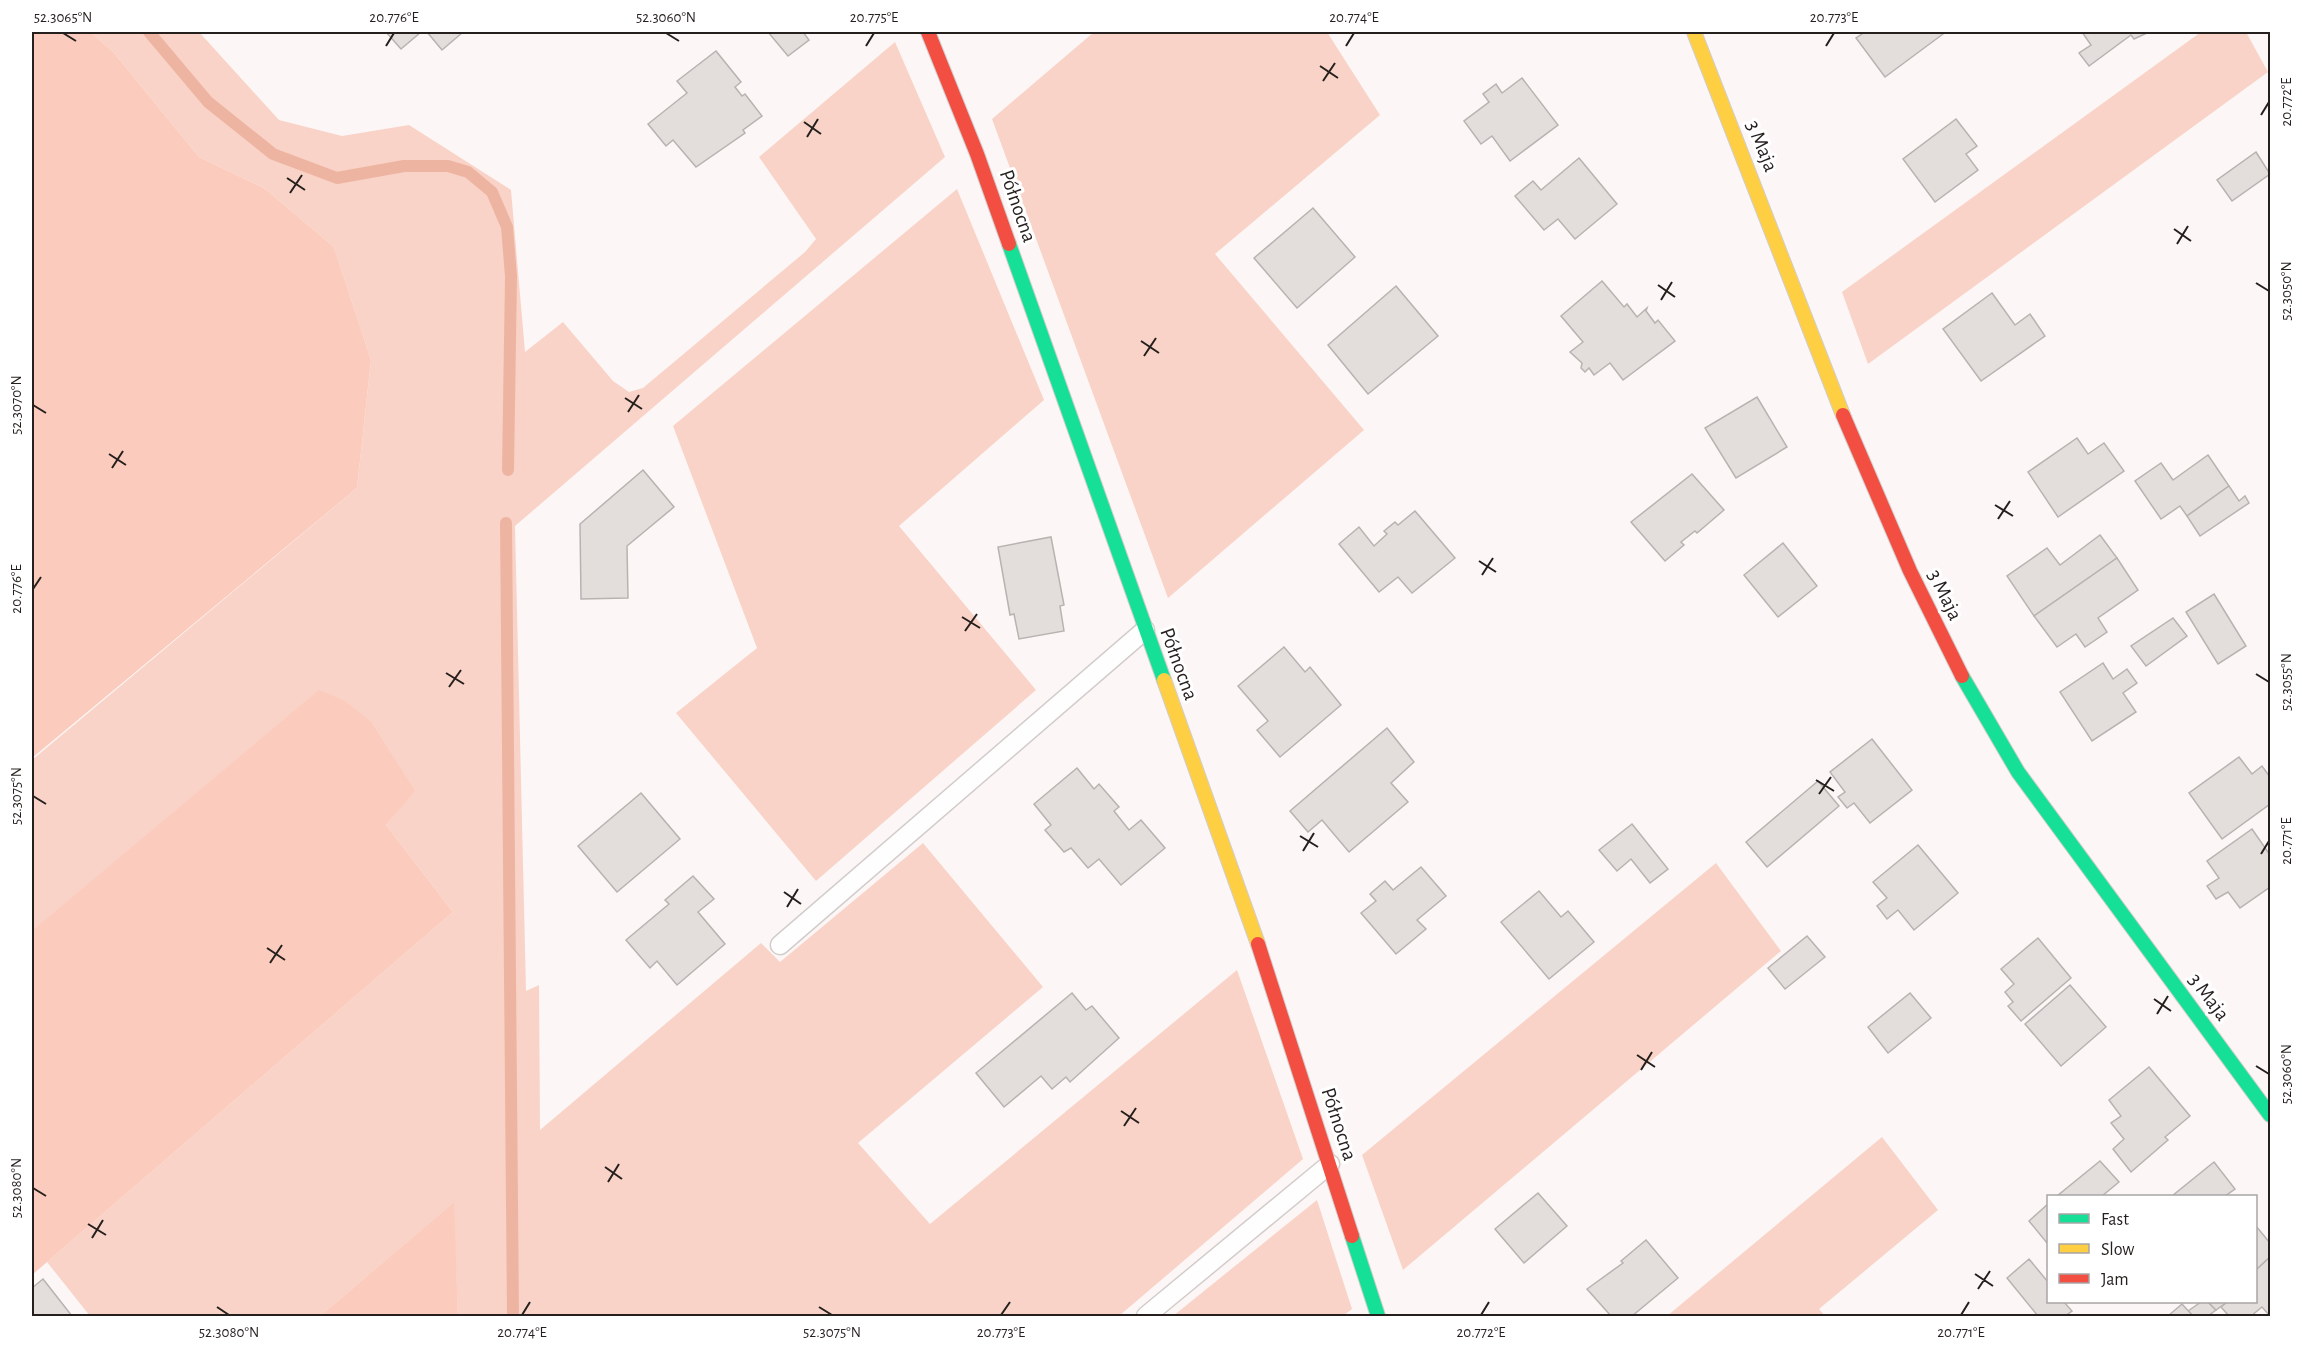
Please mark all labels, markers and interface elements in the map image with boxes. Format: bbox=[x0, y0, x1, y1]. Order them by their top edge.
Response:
text: 52.3065°N bbox=[34, 10, 92, 25]
text: 20.776°E bbox=[369, 10, 419, 25]
text: 52.3060°N bbox=[636, 10, 696, 25]
text: 20.775°E bbox=[850, 10, 898, 25]
text: 20.774°E bbox=[1329, 10, 1379, 25]
text: 20.773°E bbox=[1810, 10, 1858, 25]
text: 20.772°E bbox=[2279, 77, 2294, 127]
street label: 3 Maja bbox=[1742, 117, 1782, 175]
street label: Północna bbox=[996, 167, 1040, 245]
text: 52.3050°N bbox=[2279, 261, 2294, 321]
text: 52.3070°N bbox=[9, 375, 24, 435]
text: 20.776°E bbox=[9, 564, 24, 614]
street label: 3 Maja bbox=[1924, 566, 1966, 624]
street label: Północna bbox=[1156, 625, 1202, 703]
text: 52.3055°N bbox=[2279, 653, 2294, 711]
text: 52.3075°N bbox=[9, 767, 24, 825]
text: 20.771°E bbox=[2279, 817, 2294, 865]
street label: 3 Maja bbox=[2185, 969, 2234, 1025]
text: 52.3060°N bbox=[2279, 1044, 2294, 1104]
street label: Północna bbox=[1317, 1085, 1361, 1163]
text: 52.3080°N bbox=[9, 1158, 24, 1218]
legend bbox=[2047, 1195, 2257, 1303]
text: Fast bbox=[2101, 1211, 2129, 1229]
text: Slow bbox=[2101, 1241, 2134, 1259]
text: Jam bbox=[2101, 1271, 2129, 1289]
text: 52.3080°N bbox=[199, 1325, 259, 1340]
text: 20.774°E bbox=[497, 1325, 547, 1340]
text: 52.3075°N bbox=[803, 1325, 861, 1340]
text: 20.773°E bbox=[977, 1325, 1025, 1340]
text: 20.772°E bbox=[1456, 1325, 1506, 1340]
text: 20.771°E bbox=[1937, 1325, 1985, 1340]

